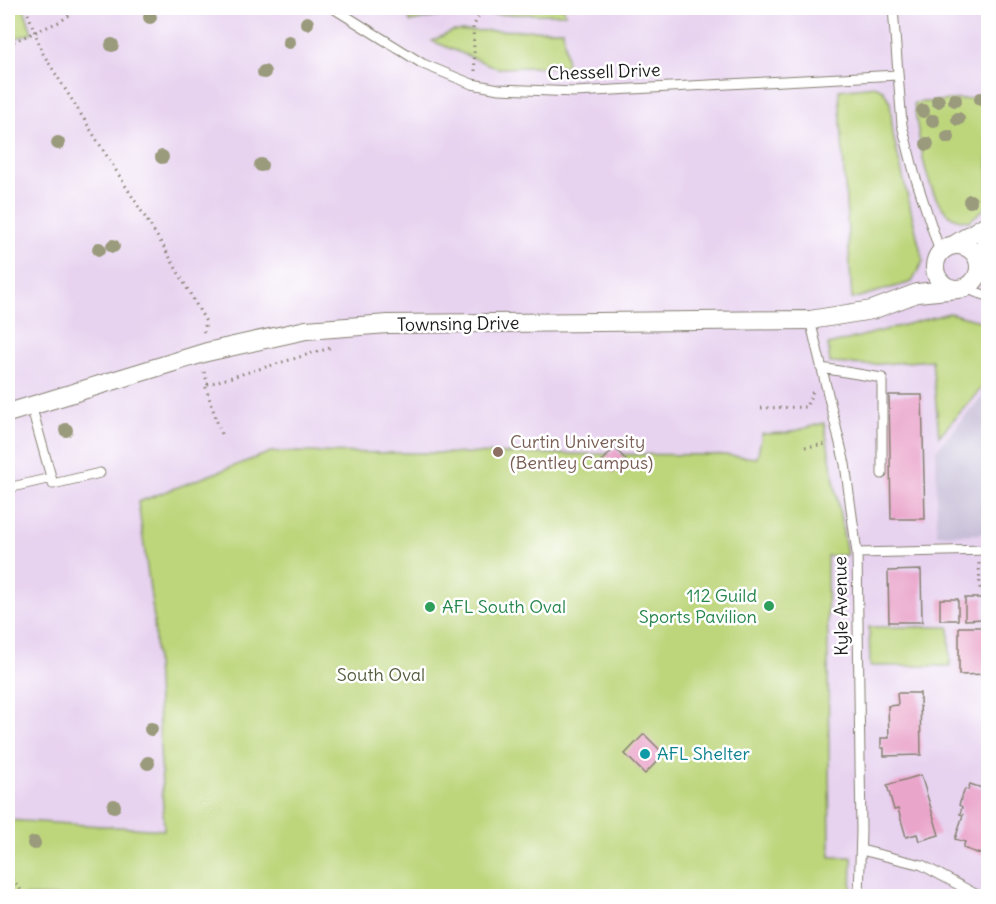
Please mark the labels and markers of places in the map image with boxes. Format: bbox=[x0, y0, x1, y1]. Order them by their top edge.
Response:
place label: Curtin University (Bentley Campus) bbox=[510, 430, 653, 474]
marker: Curtin University (Bentley Campus) bbox=[491, 445, 505, 459]
place label: 112 Guild Sports Pavilion bbox=[639, 584, 757, 628]
place label: AFL South Oval bbox=[442, 595, 566, 618]
marker: 112 Guild Sports Pavilion bbox=[762, 599, 776, 613]
marker: AFL South Oval bbox=[423, 600, 437, 614]
place label: AFL Shelter bbox=[657, 742, 751, 765]
marker: AFL Shelter bbox=[638, 747, 652, 761]

